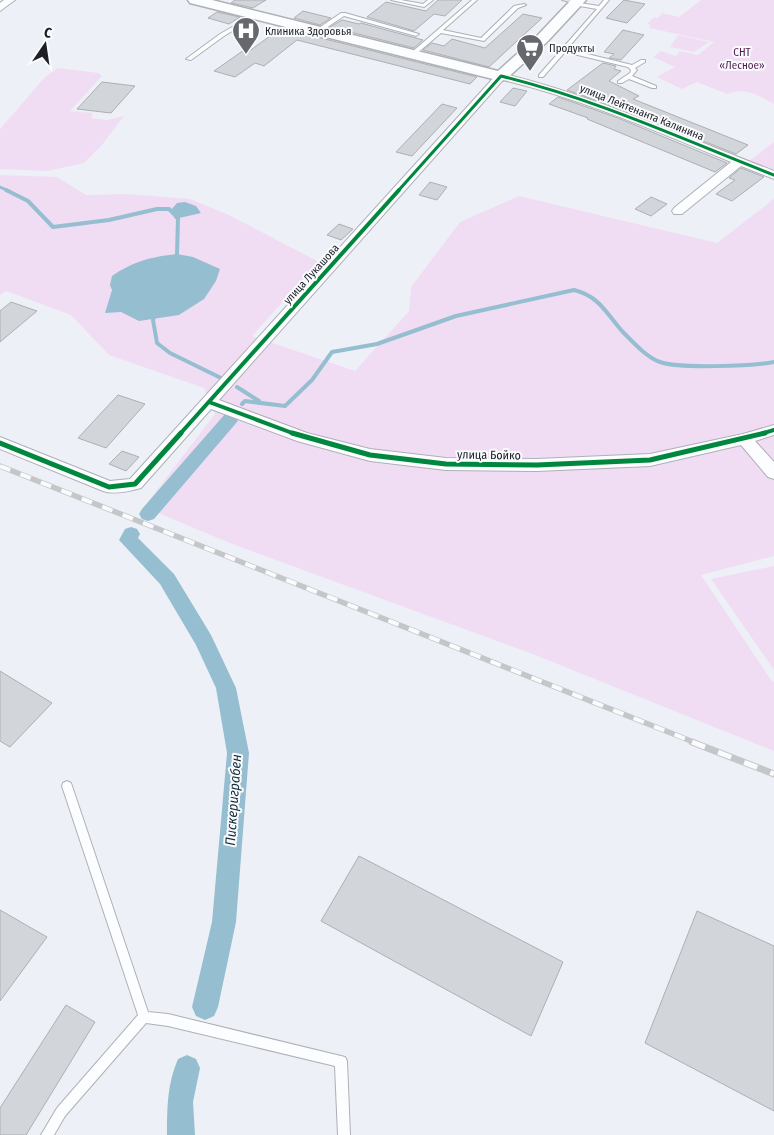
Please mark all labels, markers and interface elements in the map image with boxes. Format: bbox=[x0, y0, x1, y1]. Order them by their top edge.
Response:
hospital icon: Клиника Здоровья bbox=[231, 16, 261, 55]
north arrow bbox=[20, 20, 70, 70]
text: С bbox=[42, 24, 54, 42]
place label: Клиника Здоровья bbox=[265, 25, 351, 38]
supermarket icon: Продукты bbox=[515, 33, 545, 72]
place label: Продукты bbox=[549, 42, 595, 55]
park label: СНТ «Лесное» bbox=[719, 46, 765, 72]
street label: улица Лейтенанта Калинина bbox=[578, 82, 706, 143]
street label: улица Лукашова bbox=[281, 242, 342, 307]
street label: улица Бойко bbox=[457, 447, 521, 463]
water label: Пискериграбен bbox=[222, 754, 245, 846]

